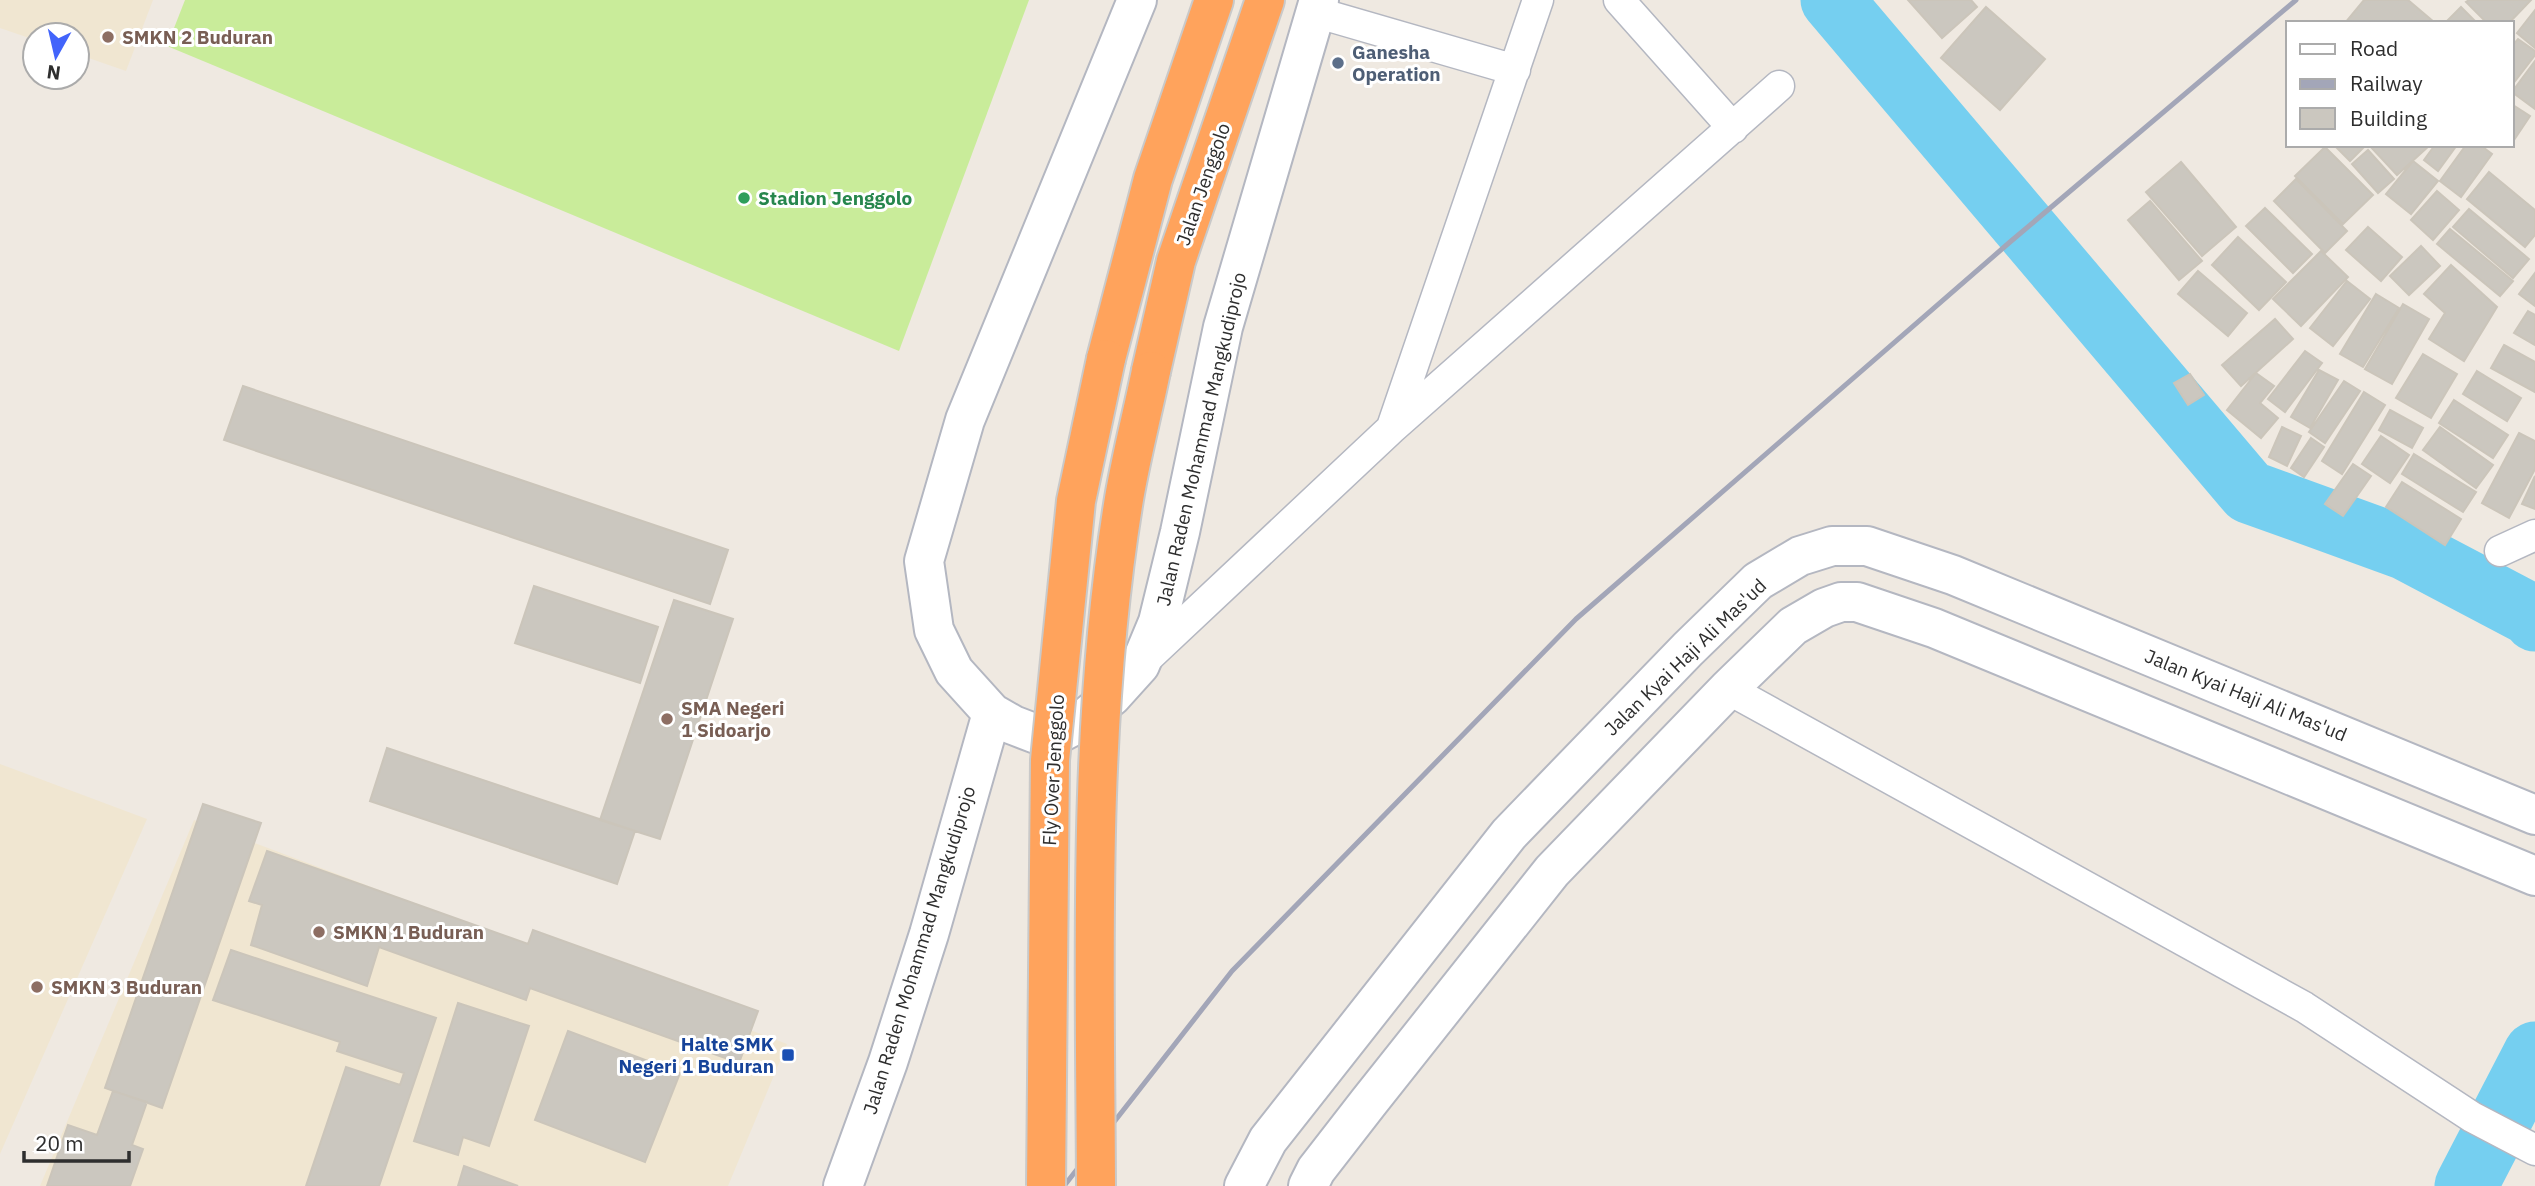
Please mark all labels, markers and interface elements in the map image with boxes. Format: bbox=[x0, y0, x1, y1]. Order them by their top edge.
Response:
north arrow bbox=[21, 21, 91, 91]
legend bbox=[2286, 21, 2514, 147]
place label: SMKN 2 Buduran bbox=[122, 25, 273, 49]
marker: SMKN 2 Buduran bbox=[100, 29, 116, 45]
text: Road bbox=[2350, 34, 2398, 62]
place label: Ganesha Operation bbox=[1352, 40, 1441, 86]
marker: Ganesha Operation bbox=[1330, 55, 1346, 71]
text: N bbox=[45, 60, 62, 86]
text: Railway bbox=[2350, 69, 2423, 97]
text: Building bbox=[2350, 104, 2427, 132]
street label: Jalan Jenggolo bbox=[1171, 120, 1235, 248]
place label: Stadion Jenggolo bbox=[758, 186, 912, 210]
marker: Stadion Jenggolo bbox=[736, 190, 752, 206]
street label: Jalan Raden Mohammad Mangkudiprojo bbox=[1151, 270, 1251, 608]
street label: Jalan Kyai Haji Ali Mas'ud bbox=[1599, 573, 1771, 741]
street label: Jalan Kyai Haji Ali Mas'ud bbox=[2141, 643, 2351, 747]
street label: Fly Over Jenggolo bbox=[1037, 694, 1069, 846]
place label: SMA Negeri 1 Sidoarjo bbox=[681, 696, 785, 742]
marker: SMA Negeri 1 Sidoarjo bbox=[659, 711, 675, 727]
street label: Jalan Raden Mohammad Mangkudiprojo bbox=[858, 783, 980, 1117]
place label: SMKN 1 Buduran bbox=[333, 920, 484, 944]
marker: SMKN 1 Buduran bbox=[311, 924, 327, 940]
place label: SMKN 3 Buduran bbox=[51, 975, 202, 999]
marker: SMKN 3 Buduran bbox=[29, 979, 45, 995]
place label: Halte SMK Negeri 1 Buduran bbox=[619, 1032, 774, 1078]
marker: Halte SMK Negeri 1 Buduran bbox=[780, 1047, 796, 1063]
scale bar bbox=[24, 1120, 130, 1164]
text: 20 m bbox=[35, 1129, 84, 1157]

